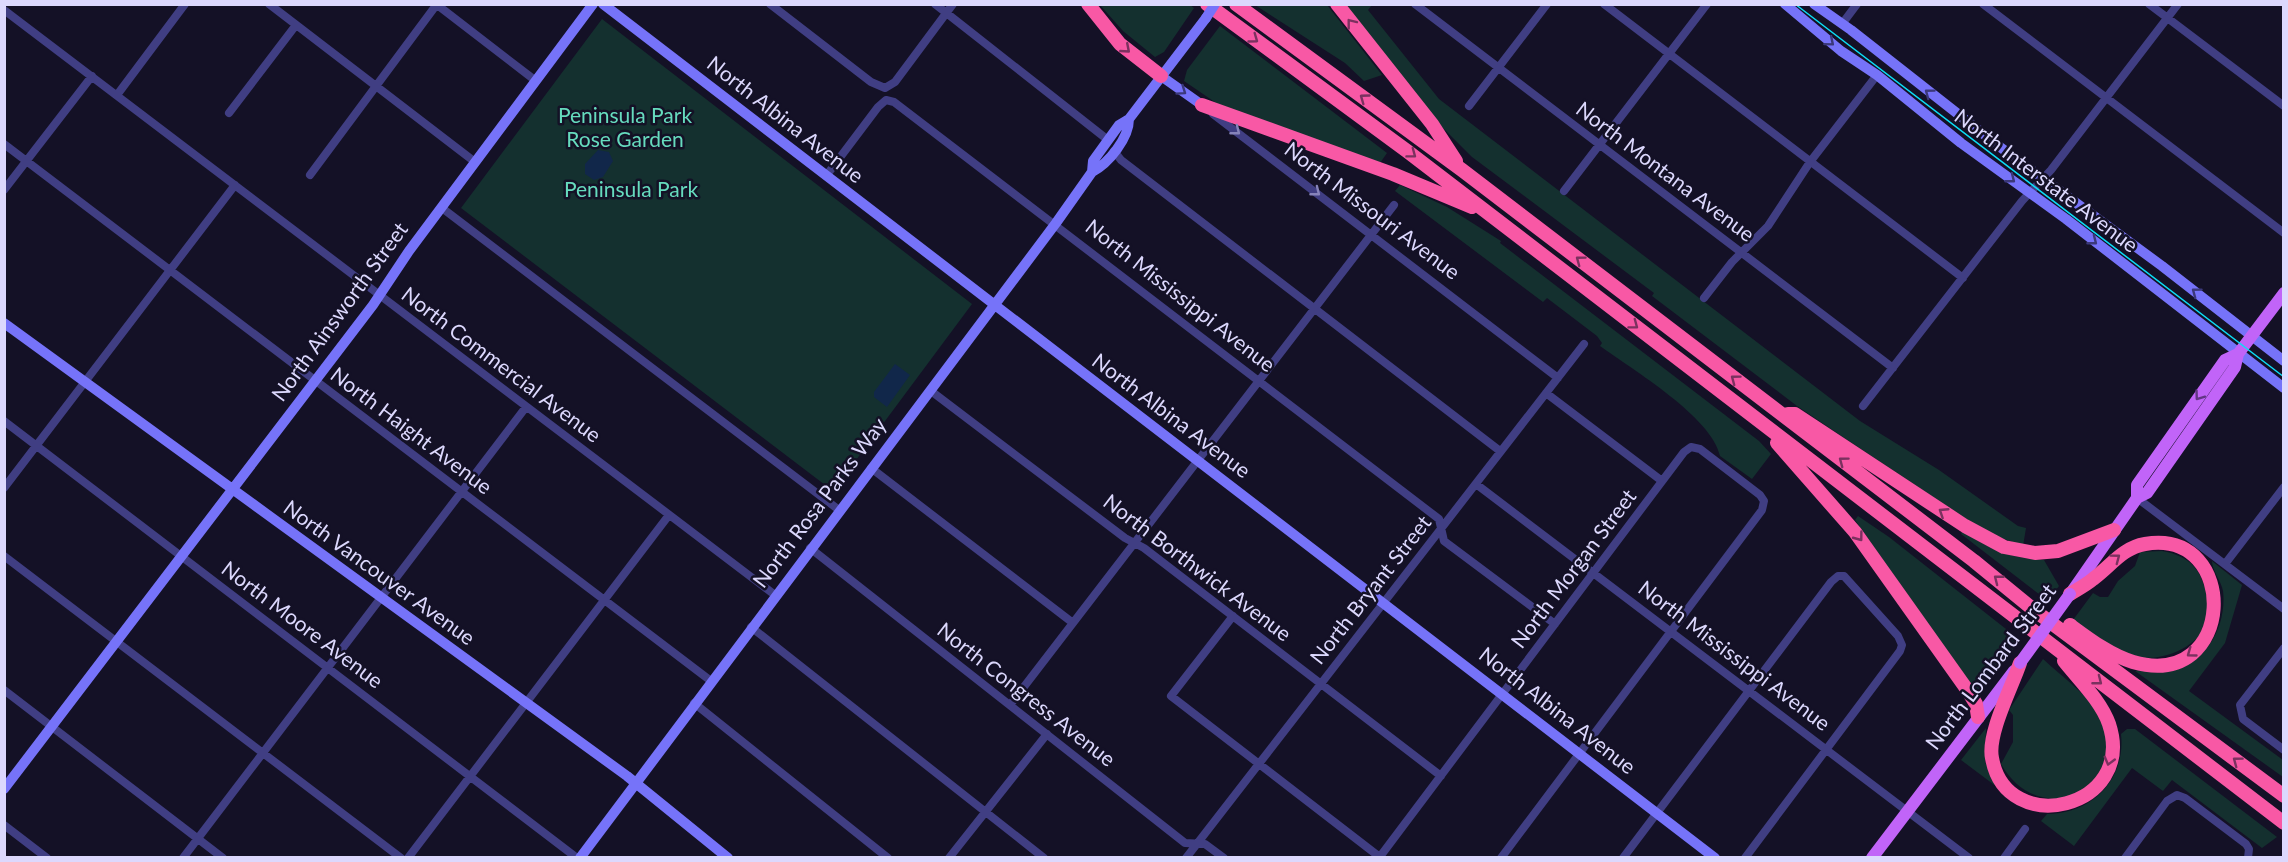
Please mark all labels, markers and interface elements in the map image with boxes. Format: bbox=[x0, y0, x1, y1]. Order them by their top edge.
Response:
one-way arrow bbox=[1348, 18, 1359, 29]
one-way arrow bbox=[1248, 32, 1259, 43]
one-way arrow bbox=[1823, 34, 1834, 45]
one-way arrow bbox=[1119, 42, 1130, 53]
street label: North Albina Avenue bbox=[703, 50, 869, 188]
one-way arrow bbox=[1175, 84, 1186, 95]
one-way arrow bbox=[1925, 90, 1936, 101]
one-way arrow bbox=[1360, 94, 1371, 105]
street label: North Montana Avenue bbox=[1572, 96, 1760, 246]
park label: Peninsula Park Rose Garden bbox=[558, 102, 692, 151]
street label: North Interstate Avenue bbox=[1950, 103, 2143, 257]
one-way arrow bbox=[1229, 124, 1240, 135]
street label: North Missouri Avenue bbox=[1280, 136, 1465, 284]
one-way arrow bbox=[1405, 147, 1416, 158]
one-way arrow bbox=[2005, 171, 2016, 182]
park label: Peninsula Park bbox=[564, 176, 698, 201]
one-way arrow bbox=[1309, 185, 1320, 196]
street label: North Mississippi Avenue bbox=[1081, 213, 1281, 377]
street label: North Ainsworth Street bbox=[265, 216, 412, 405]
one-way arrow bbox=[2086, 234, 2097, 245]
one-way arrow bbox=[1576, 256, 1587, 267]
street label: North Commercial Avenue bbox=[397, 281, 607, 447]
one-way arrow bbox=[2191, 288, 2202, 299]
one-way arrow bbox=[1628, 318, 1639, 329]
street label: North Albina Avenue bbox=[1088, 347, 1256, 482]
street label: North Haight Avenue bbox=[326, 361, 497, 499]
one-way arrow bbox=[1730, 375, 1741, 386]
one-way arrow bbox=[2196, 390, 2207, 401]
street label: North Rosa Parks Way bbox=[747, 412, 891, 592]
one-way arrow bbox=[1839, 457, 1850, 468]
street label: North Morgan Street bbox=[1505, 483, 1641, 652]
street label: North Borthwick Avenue bbox=[1099, 488, 1297, 646]
street label: North Vancouver Avenue bbox=[279, 494, 480, 650]
one-way arrow bbox=[1939, 508, 1950, 519]
street label: North Bryant Street bbox=[1304, 509, 1436, 668]
one-way arrow bbox=[1851, 530, 1862, 541]
street label: North Moore Avenue bbox=[217, 555, 388, 693]
one-way arrow bbox=[2110, 555, 2121, 566]
street label: North Mississippi Avenue bbox=[1634, 575, 1836, 735]
one-way arrow bbox=[1994, 576, 2005, 587]
street label: North Lombard Street bbox=[1919, 578, 2061, 754]
street label: North Congress Avenue bbox=[933, 617, 1121, 771]
street label: North Albina Avenue bbox=[1475, 641, 1641, 779]
one-way arrow bbox=[2186, 645, 2197, 656]
one-way arrow bbox=[2092, 673, 2103, 684]
one-way arrow bbox=[2104, 756, 2117, 766]
one-way arrow bbox=[2232, 758, 2243, 769]

